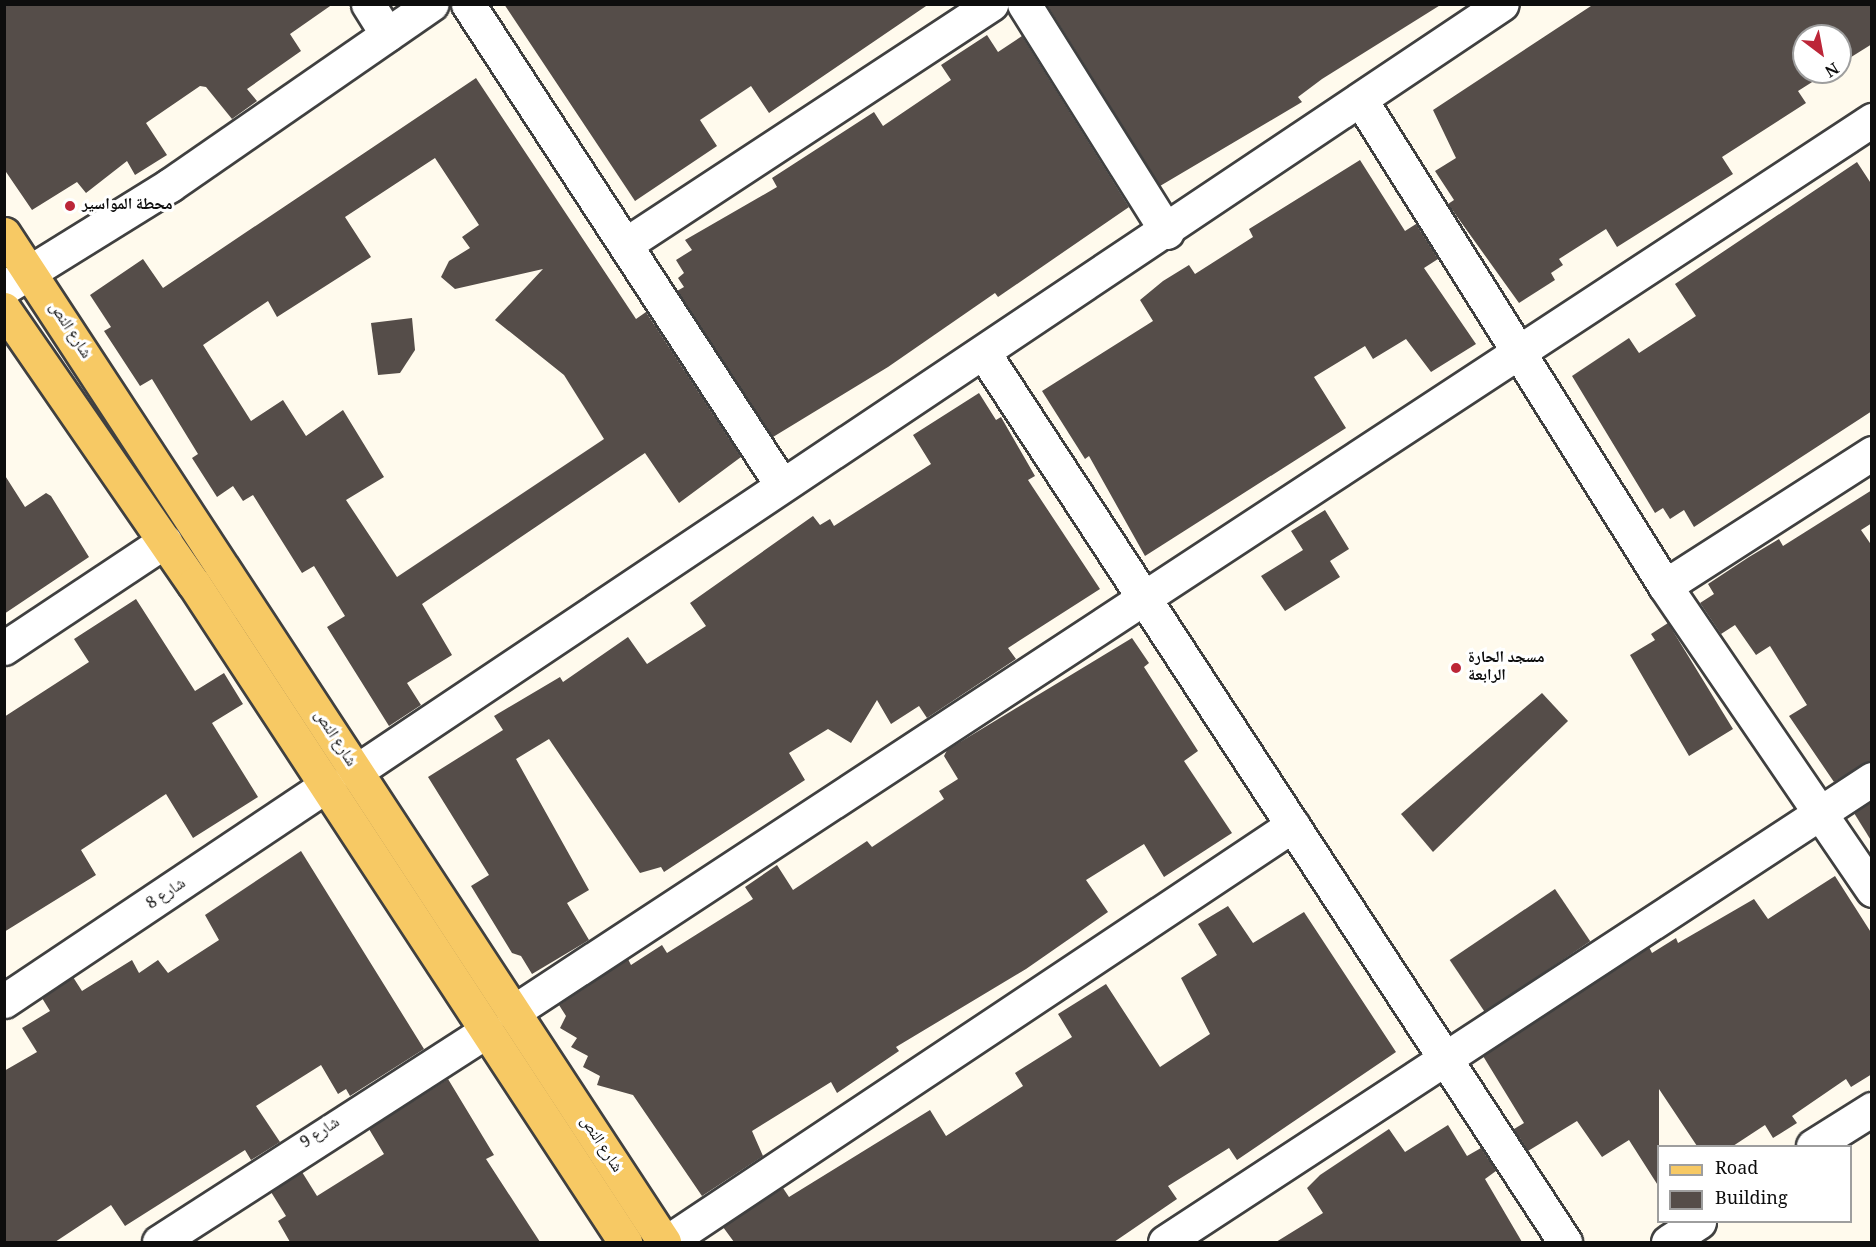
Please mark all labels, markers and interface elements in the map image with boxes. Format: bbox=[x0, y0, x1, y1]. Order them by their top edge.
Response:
north arrow bbox=[1792, 24, 1852, 84]
text: N bbox=[1818, 53, 1843, 83]
place label: محطة المواسير bbox=[82, 196, 173, 216]
marker: محطة المواسير bbox=[63, 199, 77, 213]
street label: شارع النص bbox=[44, 299, 94, 363]
place label: مسجد الحارة الرابعة bbox=[1468, 649, 1544, 687]
marker: مسجد الحارة الرابعة bbox=[1449, 661, 1463, 675]
street label: شارع النص bbox=[309, 707, 359, 771]
street label: شارع 8 bbox=[144, 875, 190, 915]
street label: شارع النص bbox=[575, 1113, 625, 1177]
street label: شارع 9 bbox=[298, 1114, 344, 1154]
legend bbox=[1657, 1145, 1852, 1223]
text: Road bbox=[1715, 1155, 1758, 1185]
text: Building bbox=[1715, 1185, 1788, 1215]

